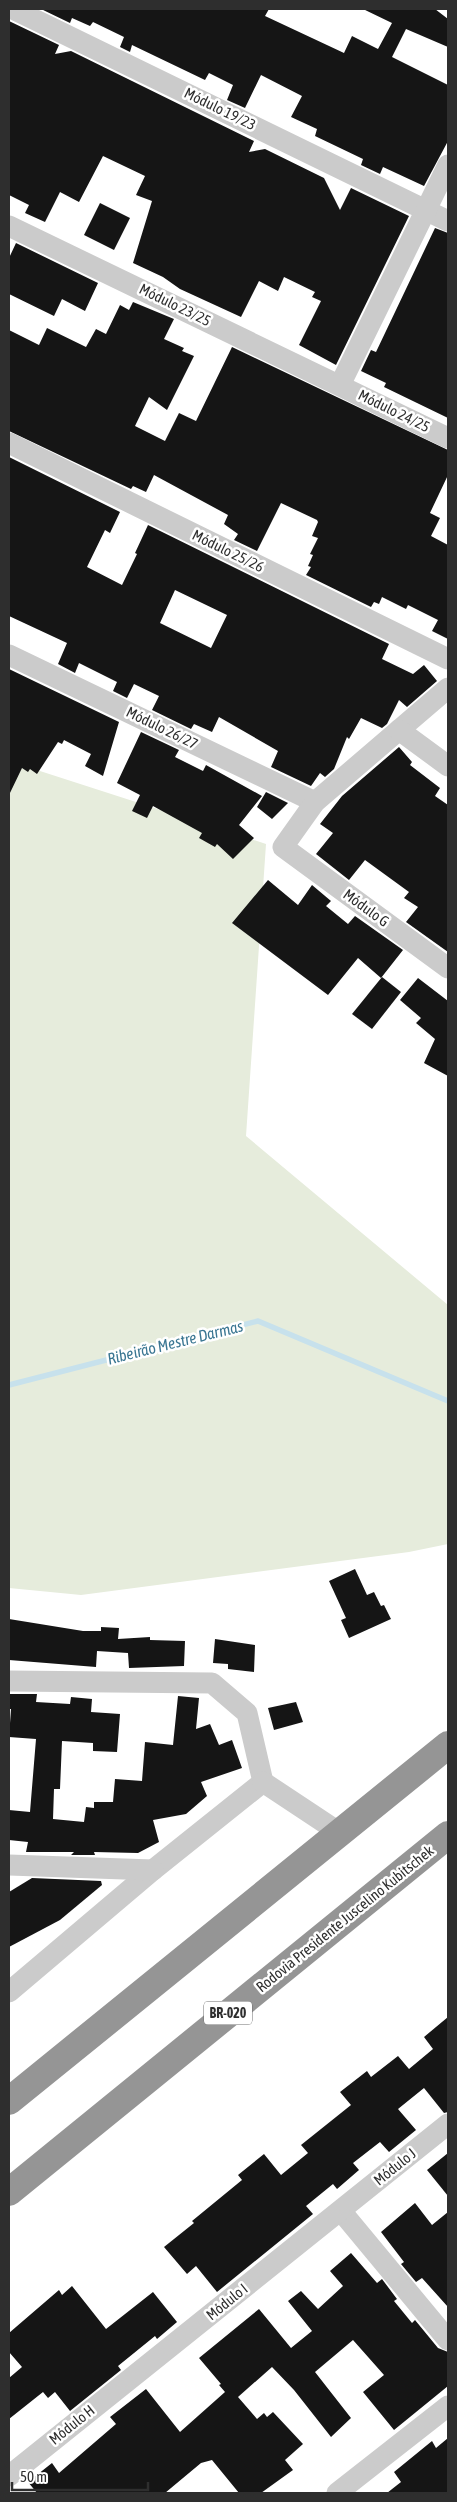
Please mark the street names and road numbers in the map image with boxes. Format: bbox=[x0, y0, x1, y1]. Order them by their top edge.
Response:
street label: Módulo 19/23 bbox=[182, 84, 259, 133]
street label: Módulo 23/25 bbox=[137, 280, 214, 329]
street label: Módulo 24/25 bbox=[356, 386, 433, 435]
street label: Módulo 25/26 bbox=[190, 526, 267, 575]
street label: Módulo 26/27 bbox=[124, 703, 201, 752]
street label: Módulo G bbox=[340, 885, 392, 930]
street label: Rodovia Presidente Juscelino Kubitschek bbox=[253, 1842, 437, 1995]
road number: BR-020 bbox=[204, 2002, 252, 2025]
street label: Módulo J bbox=[370, 2145, 419, 2189]
street label: Módulo I bbox=[203, 2280, 251, 2323]
street label: Módulo H bbox=[46, 2401, 98, 2448]

